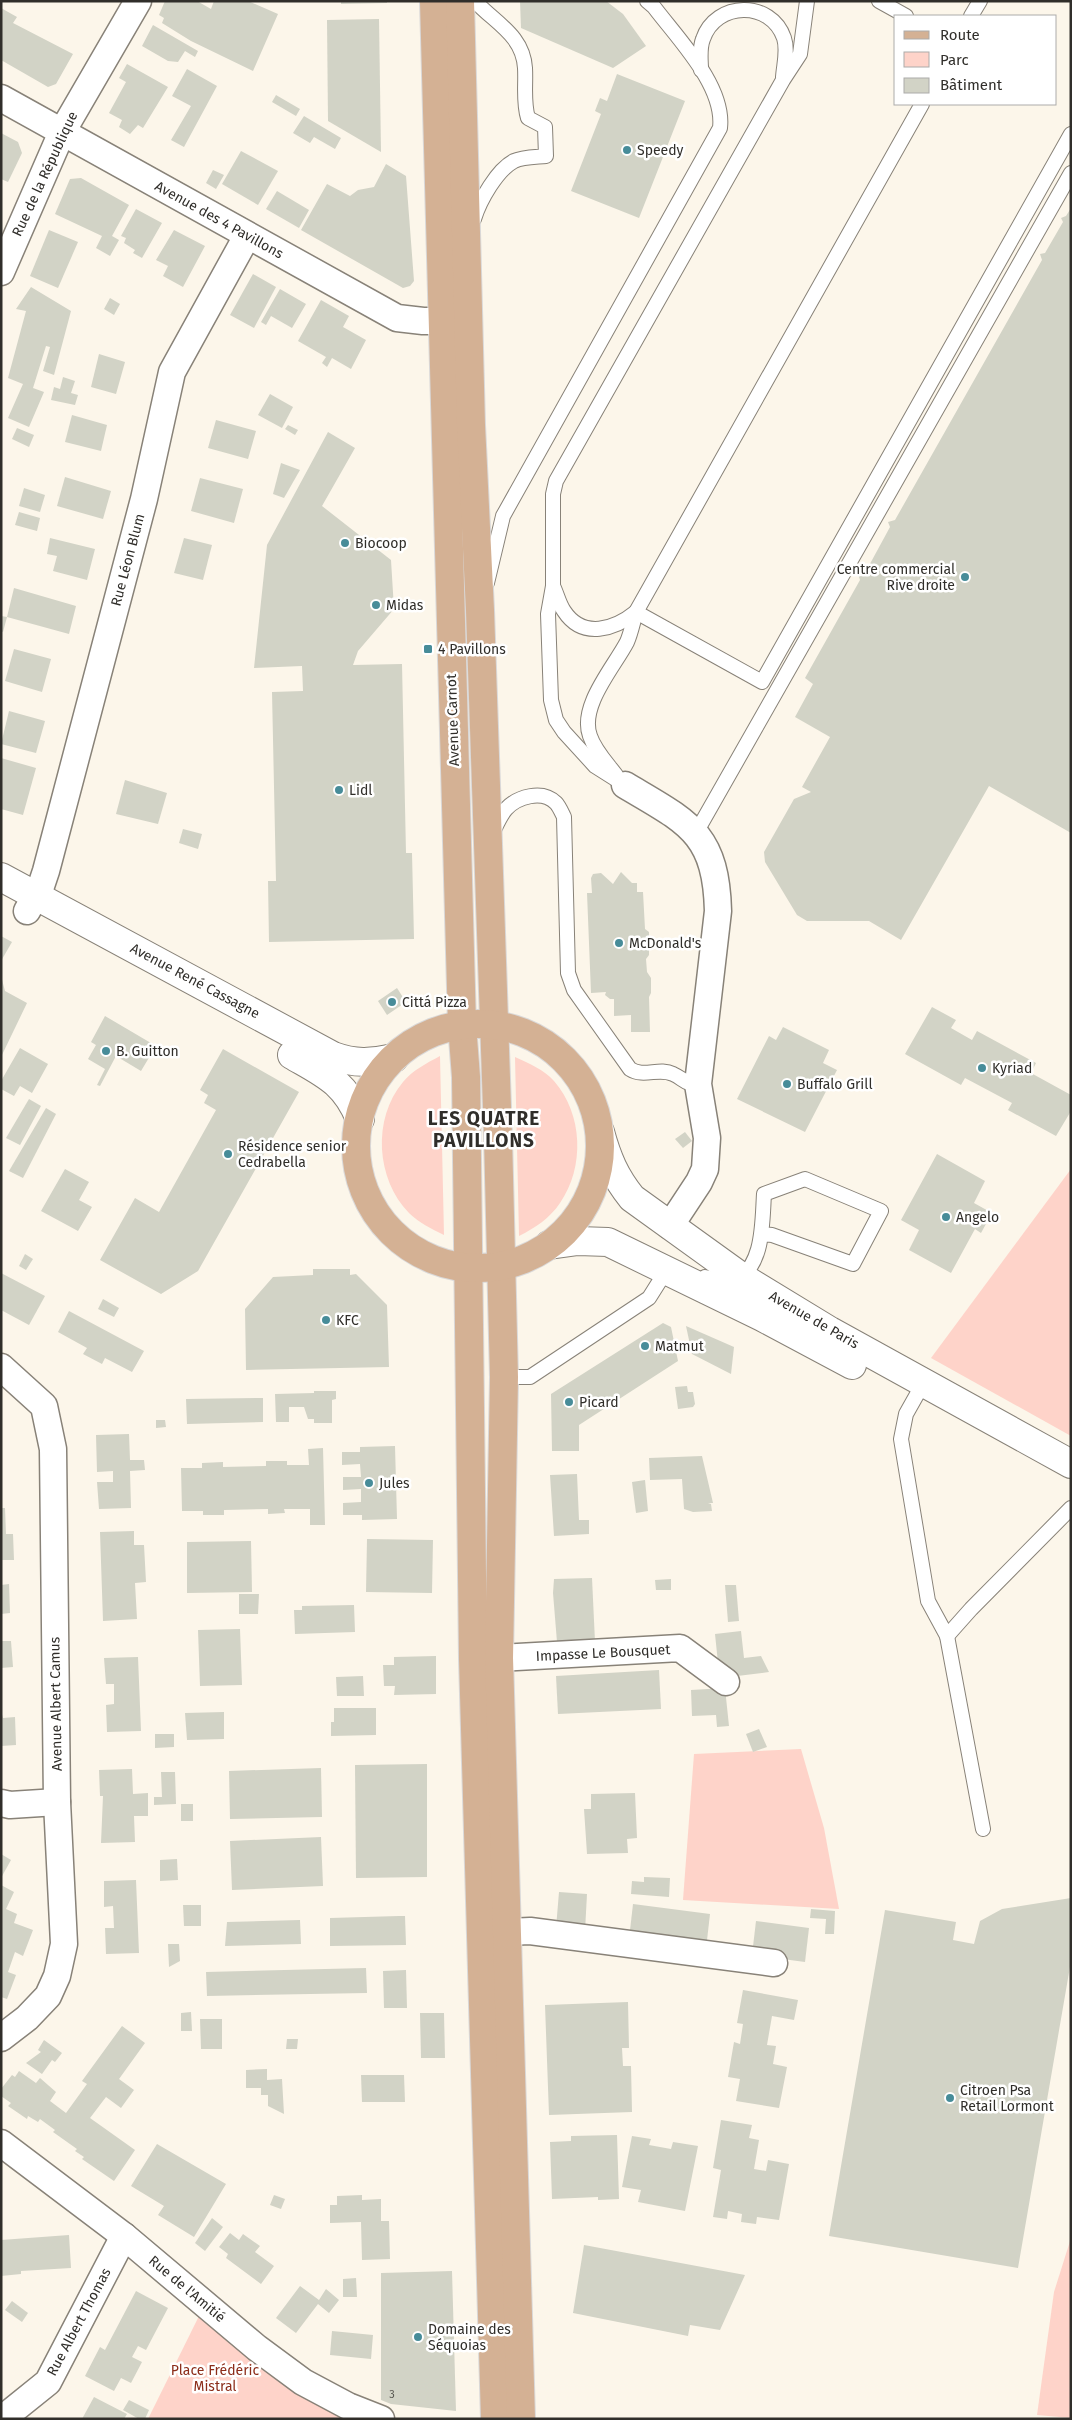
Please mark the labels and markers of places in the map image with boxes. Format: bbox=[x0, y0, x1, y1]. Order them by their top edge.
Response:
place label: Speedy bbox=[637, 142, 684, 159]
marker: Speedy bbox=[621, 144, 633, 156]
place label: Biocoop bbox=[355, 535, 407, 552]
marker: Biocoop bbox=[339, 537, 351, 549]
place label: Centre commercial Rive droite bbox=[837, 561, 955, 594]
marker: Centre commercial Rive droite bbox=[959, 571, 971, 583]
place label: Midas bbox=[386, 597, 424, 614]
marker: Midas bbox=[370, 599, 382, 611]
place label: 4 Pavillons bbox=[438, 641, 506, 658]
marker: 4 Pavillons bbox=[422, 643, 434, 655]
place label: Lidl bbox=[349, 782, 372, 799]
marker: Lidl bbox=[333, 784, 345, 796]
place label: McDonald's bbox=[629, 935, 702, 952]
marker: McDonald's bbox=[613, 937, 625, 949]
place label: Cittá Pizza bbox=[402, 994, 467, 1011]
marker: Cittá Pizza bbox=[386, 996, 398, 1008]
place label: B. Guitton bbox=[116, 1043, 179, 1060]
marker: B. Guitton bbox=[100, 1045, 112, 1057]
place label: Kyriad bbox=[992, 1060, 1032, 1077]
marker: Kyriad bbox=[976, 1062, 988, 1074]
place label: Buffalo Grill bbox=[797, 1076, 873, 1093]
marker: Buffalo Grill bbox=[781, 1078, 793, 1090]
place label: Résidence senior Cedrabella bbox=[238, 1138, 347, 1171]
marker: Résidence senior Cedrabella bbox=[222, 1148, 234, 1160]
place label: Angelo bbox=[956, 1209, 999, 1226]
marker: Angelo bbox=[940, 1211, 952, 1223]
place label: KFC bbox=[336, 1312, 359, 1329]
marker: KFC bbox=[320, 1314, 332, 1326]
place label: Matmut bbox=[655, 1338, 705, 1355]
marker: Matmut bbox=[639, 1340, 651, 1352]
place label: Picard bbox=[579, 1394, 619, 1411]
marker: Picard bbox=[563, 1396, 575, 1408]
place label: Jules bbox=[379, 1475, 410, 1492]
marker: Jules bbox=[363, 1477, 375, 1489]
place label: Citroen Psa Retail Lormont bbox=[960, 2082, 1055, 2115]
marker: Citroen Psa Retail Lormont bbox=[944, 2092, 956, 2104]
place label: Domaine des Séquoias bbox=[428, 2321, 511, 2354]
marker: Domaine des Séquoias bbox=[412, 2331, 424, 2343]

